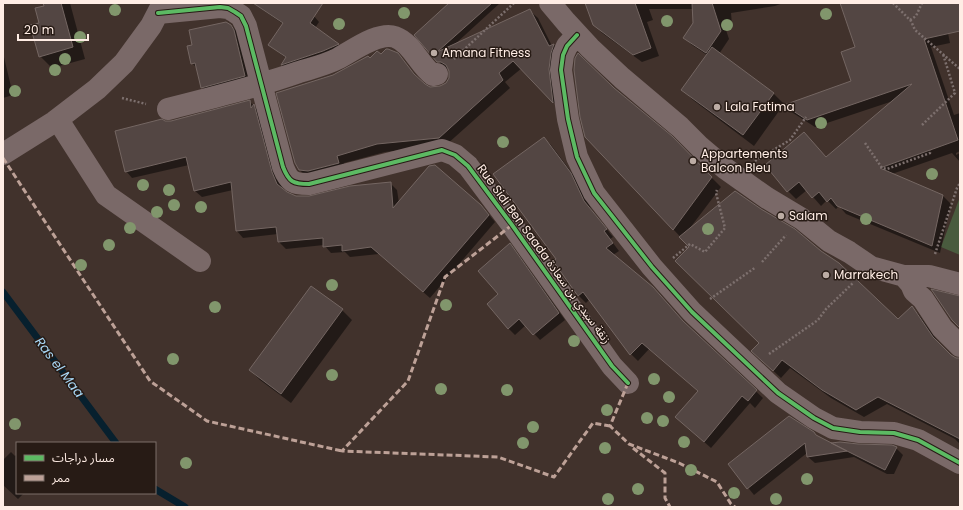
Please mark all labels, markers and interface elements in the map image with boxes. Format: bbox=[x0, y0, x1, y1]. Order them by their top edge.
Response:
scale bar bbox=[18, 16, 88, 42]
text: 20 m bbox=[24, 21, 54, 38]
place label: Amana Fitness bbox=[442, 44, 531, 61]
marker: Amana Fitness bbox=[429, 48, 439, 58]
place label: Lala Fatima bbox=[725, 98, 795, 115]
marker: Lala Fatima bbox=[712, 102, 722, 112]
place label: Appartements Balcon Bleu bbox=[701, 145, 788, 176]
marker: Appartements Balcon Bleu bbox=[688, 156, 698, 166]
street label: Rue Sidi Ben Saada زنقة سيدي بن سعادة bbox=[472, 161, 615, 348]
place label: Salam bbox=[789, 207, 828, 224]
marker: Salam bbox=[776, 211, 786, 221]
place label: Marrakech bbox=[834, 266, 898, 283]
marker: Marrakech bbox=[821, 270, 831, 280]
water label: Ras el Maa bbox=[31, 333, 89, 402]
legend bbox=[16, 442, 156, 494]
text: مسار دراجات bbox=[52, 449, 115, 466]
text: ممر bbox=[51, 469, 70, 486]

